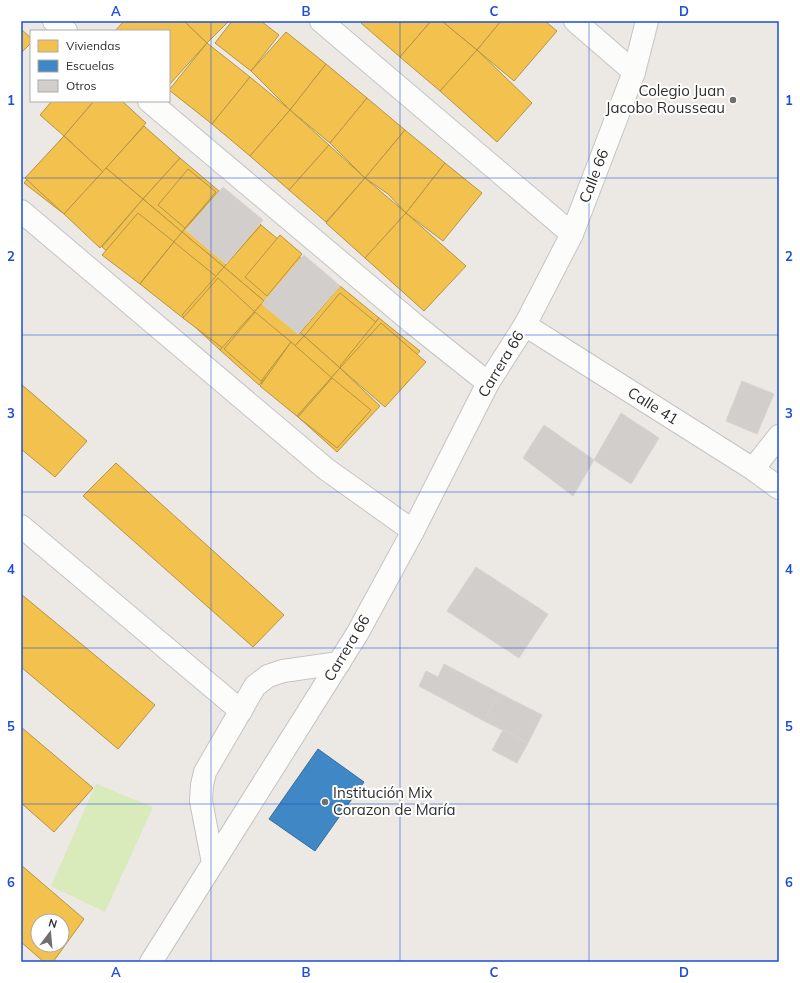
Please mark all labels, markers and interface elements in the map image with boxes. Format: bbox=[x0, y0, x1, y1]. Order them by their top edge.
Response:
text: A bbox=[111, 3, 121, 19]
text: B bbox=[302, 3, 311, 19]
text: C bbox=[490, 3, 499, 19]
text: D bbox=[679, 3, 689, 19]
legend bbox=[30, 30, 170, 102]
text: Viviendas bbox=[66, 38, 120, 53]
text: Escuelas bbox=[66, 58, 114, 73]
text: Otros bbox=[66, 78, 97, 93]
place label: Colegio Juan Jacobo Rousseau bbox=[606, 81, 725, 117]
text: 1 bbox=[7, 92, 15, 108]
text: 1 bbox=[785, 92, 793, 108]
marker: Colegio Juan Jacobo Rousseau bbox=[728, 95, 738, 105]
street label: Calle 66 bbox=[575, 146, 612, 205]
text: 2 bbox=[7, 248, 15, 264]
text: 2 bbox=[785, 248, 793, 264]
street label: Carrera 66 bbox=[473, 327, 528, 400]
street label: Calle 41 bbox=[624, 383, 682, 429]
text: 3 bbox=[7, 405, 15, 421]
text: 3 bbox=[785, 405, 793, 421]
text: 4 bbox=[7, 561, 15, 577]
text: 4 bbox=[785, 561, 793, 577]
street label: Carrera 66 bbox=[319, 611, 374, 684]
text: 5 bbox=[7, 718, 15, 734]
text: 5 bbox=[785, 718, 793, 734]
place label: Institución Mix Corazon de María bbox=[333, 783, 456, 819]
marker: Institución Mix Corazon de María bbox=[320, 797, 330, 807]
text: 6 bbox=[7, 874, 15, 890]
text: 6 bbox=[785, 874, 793, 890]
north arrow bbox=[30, 913, 70, 953]
text: N bbox=[47, 916, 59, 931]
text: A bbox=[111, 964, 121, 980]
text: B bbox=[302, 964, 311, 980]
text: C bbox=[490, 964, 499, 980]
text: D bbox=[679, 964, 689, 980]

